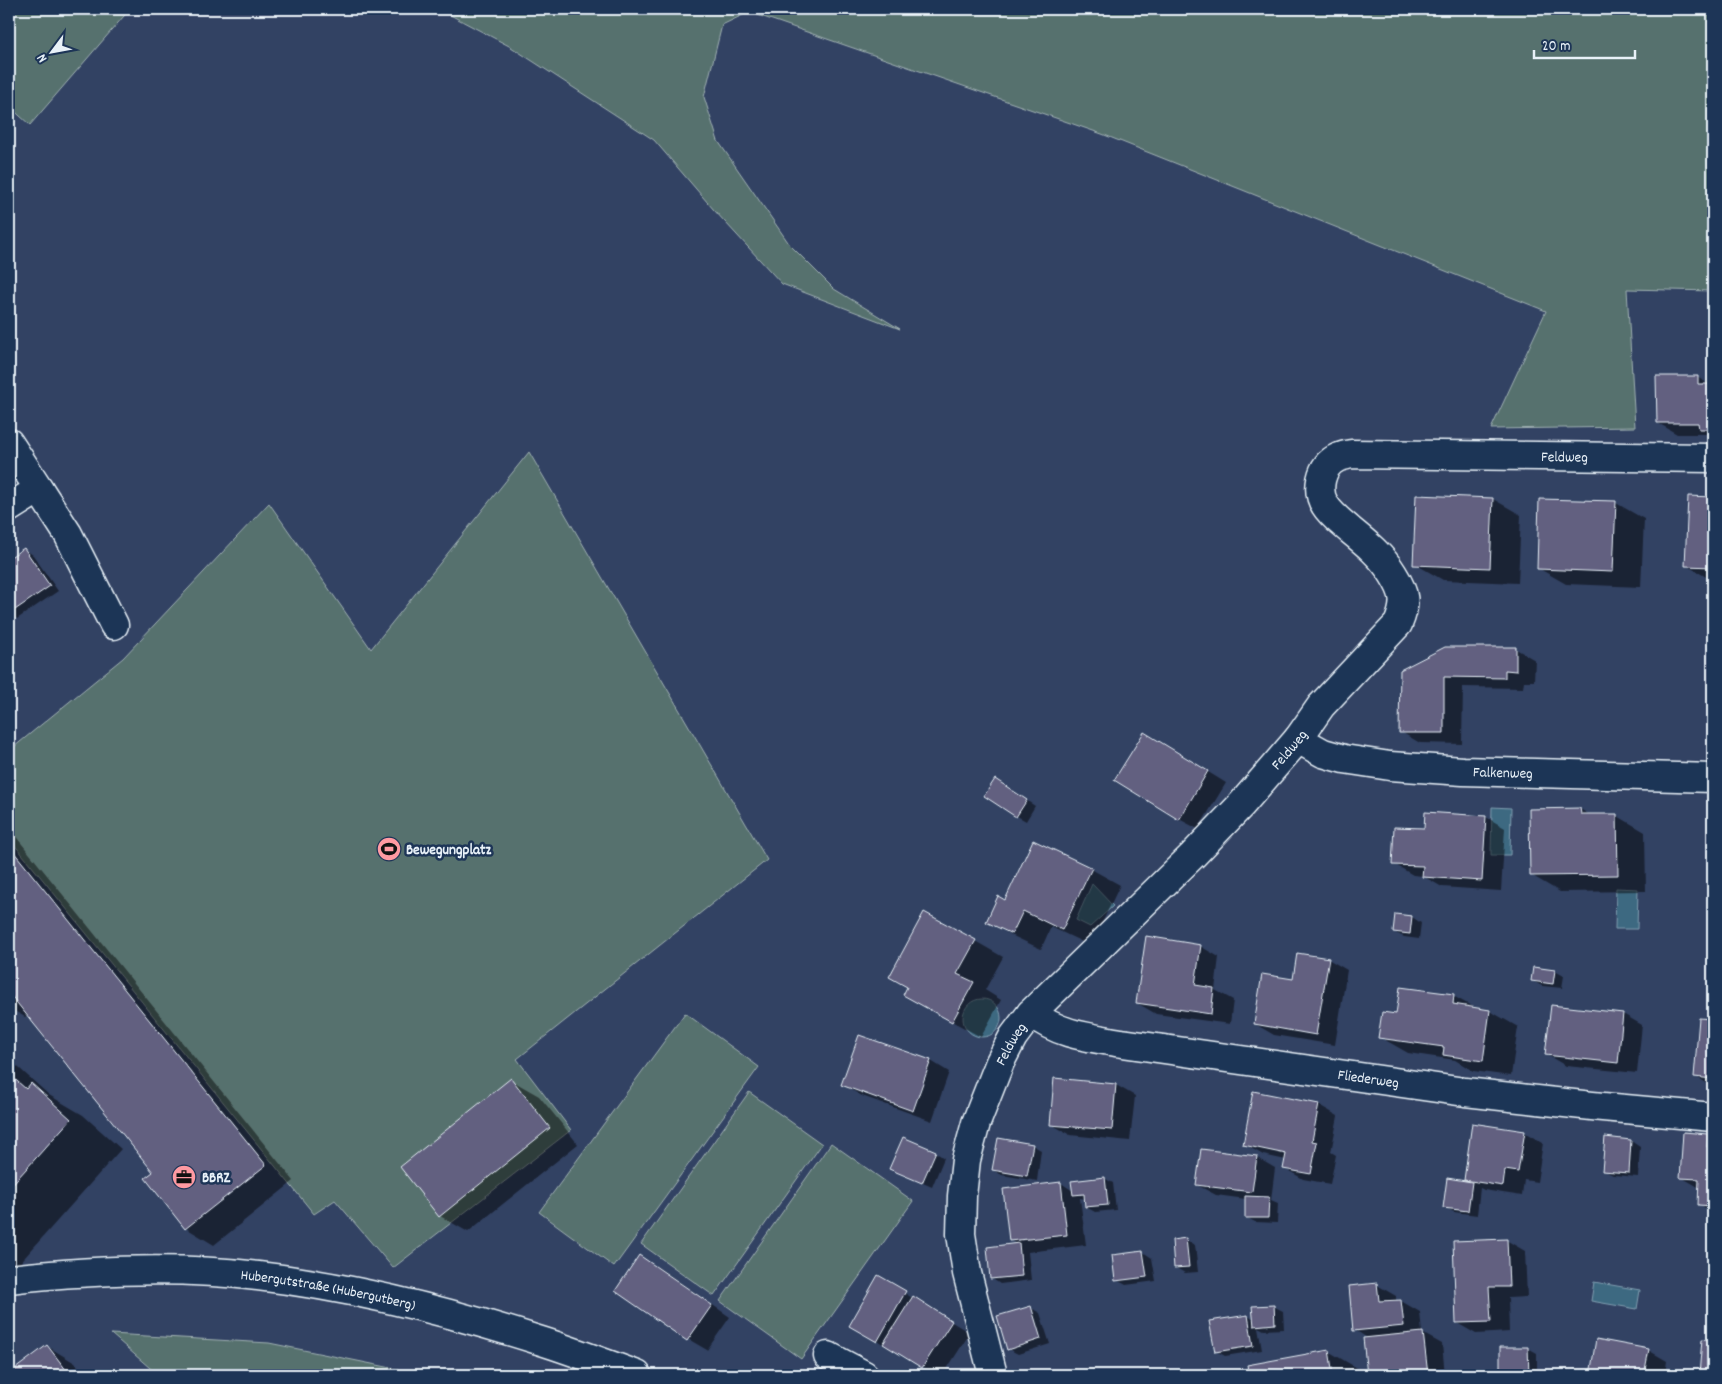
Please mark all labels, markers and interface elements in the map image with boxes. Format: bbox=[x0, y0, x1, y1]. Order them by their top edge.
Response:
north arrow bbox=[28, 28, 78, 78]
scale bar bbox=[1534, 28, 1636, 60]
text: 20 m bbox=[1542, 36, 1570, 58]
text: N bbox=[32, 50, 53, 66]
street label: Feldweg bbox=[1541, 447, 1588, 470]
street label: Feldweg bbox=[1267, 726, 1314, 776]
street label: Falkenweg bbox=[1472, 762, 1533, 786]
sports icon: Bewegungplatz bbox=[376, 836, 402, 862]
place label: Bewegungplatz bbox=[406, 840, 492, 862]
street label: Feldweg bbox=[991, 1018, 1033, 1070]
street label: Fliederweg bbox=[1336, 1065, 1400, 1095]
office icon: BBRZ bbox=[171, 1164, 197, 1190]
place label: BBRZ bbox=[202, 1168, 231, 1190]
street label: Hubergutstraße (Hubergutberg) bbox=[240, 1265, 418, 1318]

